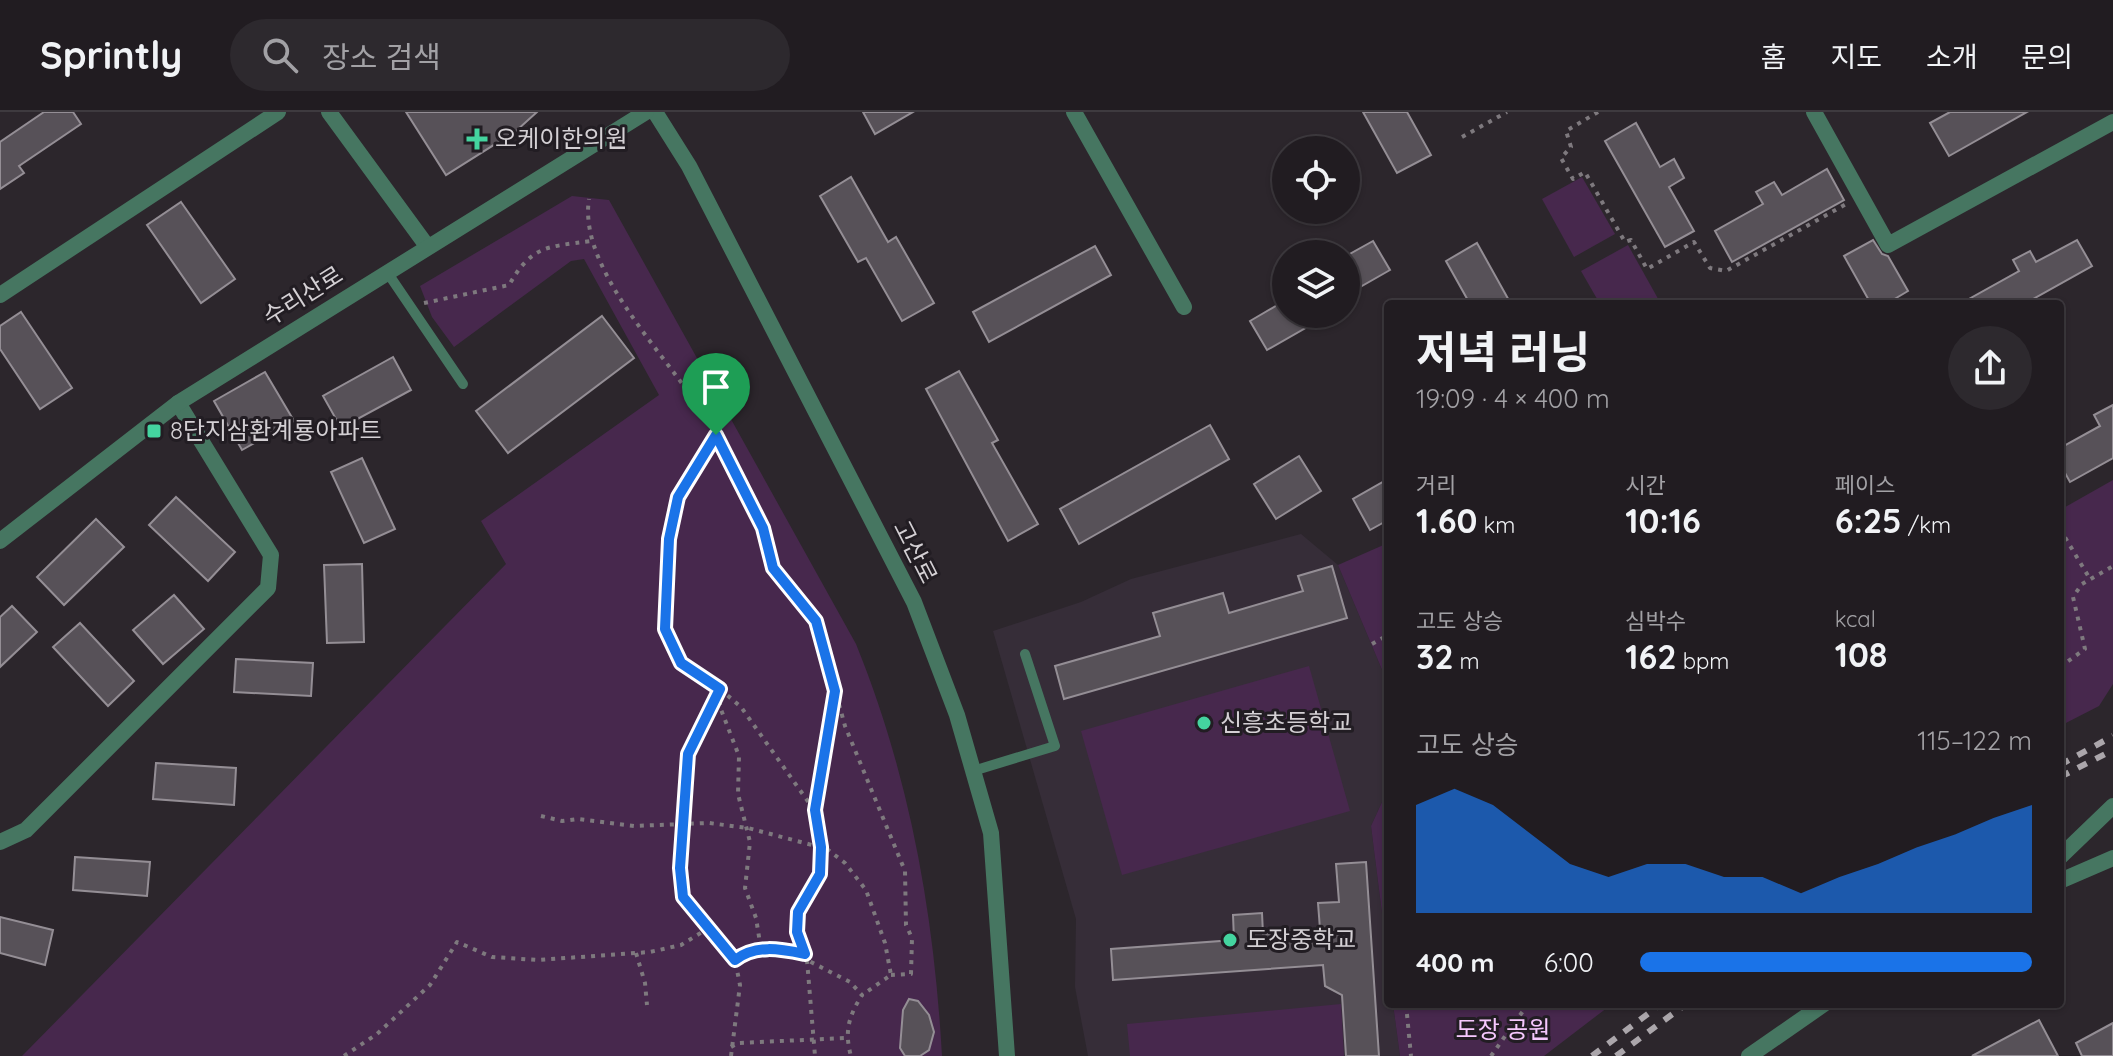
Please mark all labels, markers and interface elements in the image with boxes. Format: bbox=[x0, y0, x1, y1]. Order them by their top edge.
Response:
search box bbox=[230, 19, 790, 91]
text: Sprintly bbox=[40, 31, 182, 79]
icon: search bbox=[258, 33, 302, 77]
text: 장소 검색 bbox=[322, 38, 441, 76]
text: 홈 bbox=[1761, 39, 1786, 74]
text: 지도 bbox=[1830, 39, 1882, 74]
text: 소개 bbox=[1926, 39, 1977, 74]
text: 문의 bbox=[2021, 39, 2073, 74]
place label: 오케이한의원 bbox=[495, 123, 627, 153]
marker: 오케이한의원 bbox=[466, 128, 488, 150]
map controls bbox=[1272, 136, 1360, 328]
button: locate bbox=[1272, 136, 1360, 224]
button: layers bbox=[1272, 240, 1360, 328]
street label: 수리산로 bbox=[257, 259, 348, 331]
text: 저녁 러닝 bbox=[1416, 324, 1590, 379]
button: share bbox=[1948, 326, 2032, 410]
pin bbox=[682, 353, 750, 435]
icon: arrive bbox=[694, 365, 738, 409]
text: 19:09 · 4 × 400 m bbox=[1416, 382, 1610, 415]
place label: 8단지삼환계룡아파트 bbox=[170, 415, 382, 445]
marker: 8단지삼환계룡아파트 bbox=[145, 422, 163, 440]
text: 거리 bbox=[1416, 471, 1456, 499]
text: 시간 bbox=[1625, 471, 1666, 499]
text: 페이스 bbox=[1835, 471, 1895, 499]
text: 1.60 bbox=[1416, 499, 1477, 542]
text: 10:16 bbox=[1625, 499, 1701, 542]
text: 6:25 bbox=[1835, 499, 1902, 542]
text: km bbox=[1477, 511, 1515, 539]
text: /km bbox=[1902, 511, 1951, 539]
street label: 고산로 bbox=[887, 515, 944, 588]
text: kcal bbox=[1835, 605, 1876, 633]
text: 고도 상승 bbox=[1416, 607, 1503, 635]
text: 심박수 bbox=[1625, 607, 1686, 635]
text: 108 bbox=[1835, 633, 1887, 676]
text: 32 bbox=[1416, 635, 1454, 678]
text: 162 bbox=[1625, 635, 1677, 678]
text: m bbox=[1454, 647, 1480, 675]
text: bpm bbox=[1677, 647, 1729, 675]
place label: 신흥초등학교 bbox=[1220, 707, 1352, 737]
marker: 신흥초등학교 bbox=[1195, 714, 1213, 732]
text: 115–122 m bbox=[1917, 724, 2032, 757]
text: 고도 상승 bbox=[1416, 728, 1519, 761]
place label: 도장중학교 bbox=[1246, 924, 1356, 954]
marker: 도장중학교 bbox=[1221, 931, 1239, 949]
text: 400 m bbox=[1416, 946, 1494, 979]
text: 6:00 bbox=[1544, 946, 1594, 979]
park label: 도장 공원 bbox=[1456, 1014, 1550, 1044]

